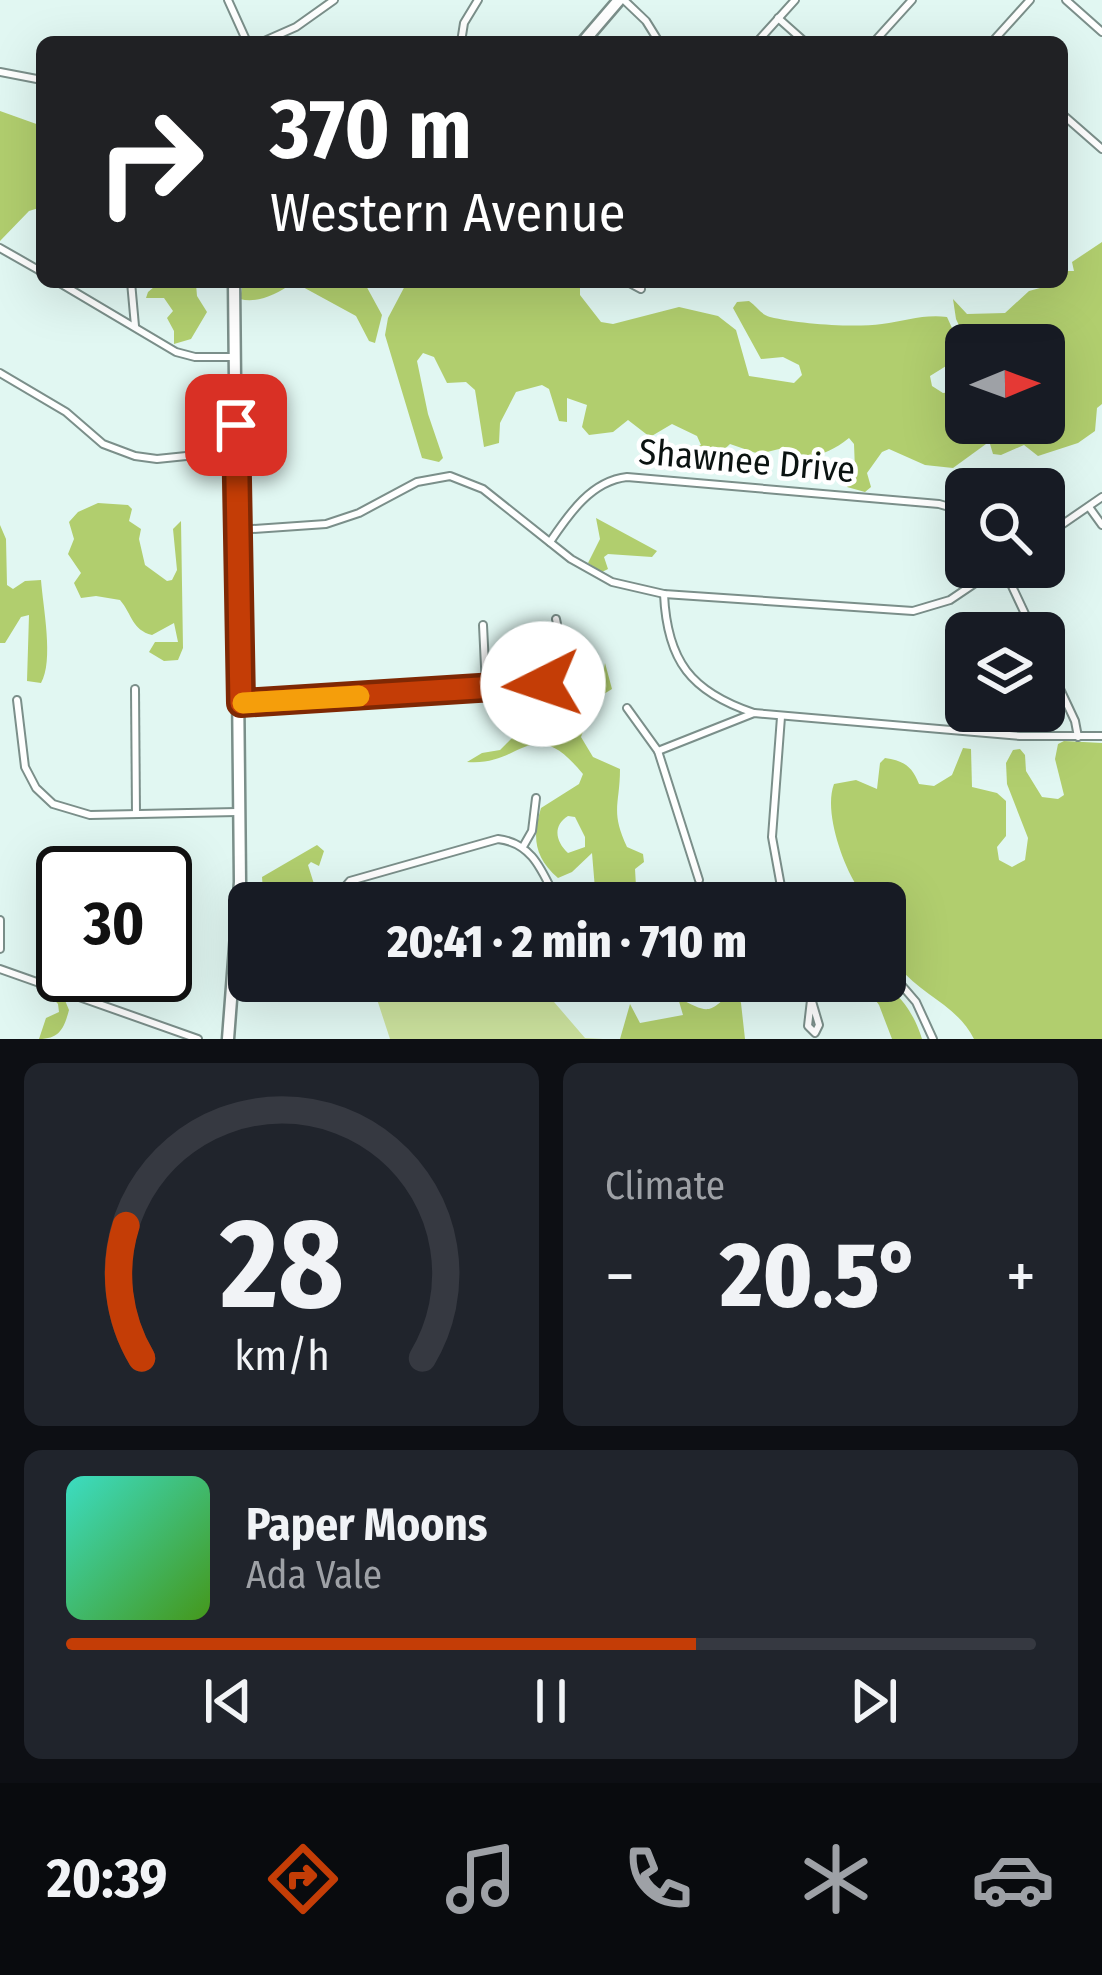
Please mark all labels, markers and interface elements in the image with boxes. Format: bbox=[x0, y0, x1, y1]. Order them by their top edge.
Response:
text: 370 m bbox=[270, 79, 472, 180]
icon: right bbox=[72, 84, 228, 240]
text: Western Avenue bbox=[270, 181, 625, 245]
north arrow bbox=[945, 324, 1065, 444]
map controls bbox=[945, 324, 1065, 732]
pin bbox=[185, 374, 287, 476]
icon: arrive bbox=[203, 392, 269, 458]
street label: Shawnee Drive bbox=[637, 430, 857, 492]
button: search bbox=[945, 468, 1065, 588]
button: layers bbox=[945, 612, 1065, 732]
position arrow bbox=[480, 621, 606, 747]
speed limit sign: 30 bbox=[36, 846, 192, 1002]
text: 20:41 · 2 min · 710 m bbox=[387, 915, 747, 969]
text: Climate bbox=[605, 1163, 725, 1209]
text: 28 bbox=[219, 1190, 343, 1340]
text: 20.5° bbox=[720, 1222, 920, 1330]
text: − bbox=[605, 1237, 635, 1316]
text: + bbox=[1006, 1237, 1036, 1316]
text: km/h bbox=[234, 1329, 329, 1380]
text: Paper Moons bbox=[246, 1498, 488, 1552]
text: Ada Vale bbox=[246, 1552, 382, 1598]
icon: previous bbox=[195, 1668, 261, 1734]
icon: pause bbox=[518, 1668, 584, 1734]
icon: next bbox=[841, 1668, 907, 1734]
icon: directions bbox=[261, 1837, 345, 1921]
icon: music bbox=[439, 1837, 523, 1921]
icon: phone bbox=[616, 1837, 700, 1921]
icon: climate bbox=[794, 1837, 878, 1921]
icon: car bbox=[971, 1837, 1055, 1921]
text: 20:39 bbox=[47, 1847, 167, 1911]

